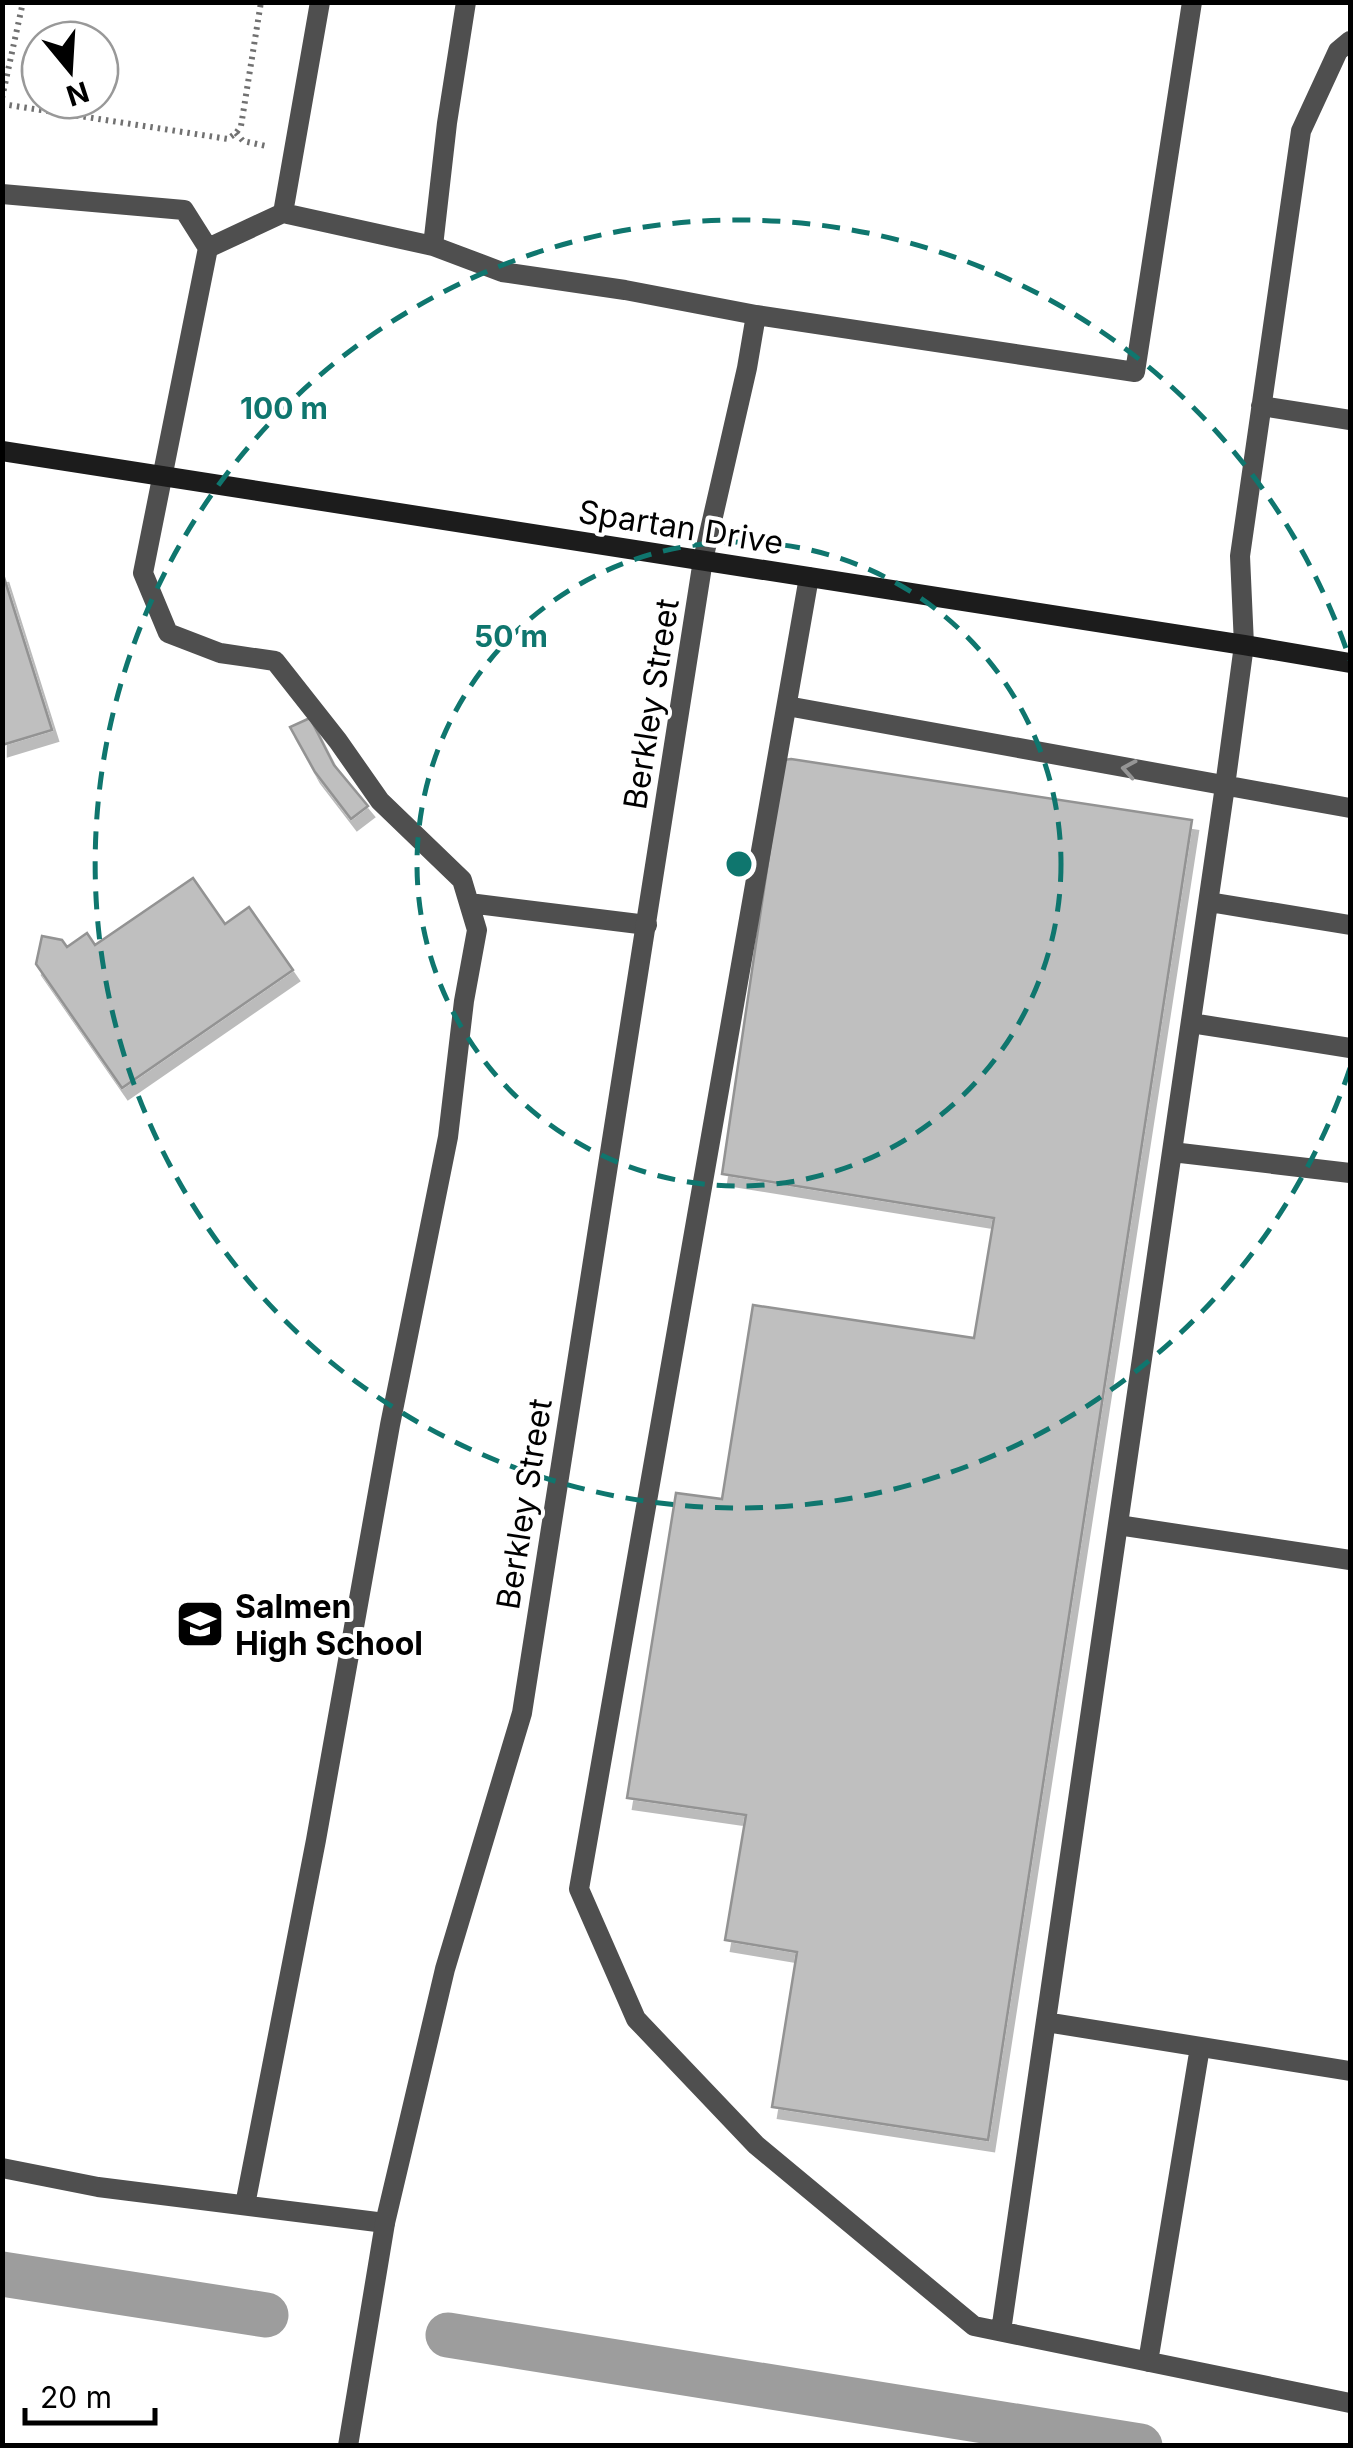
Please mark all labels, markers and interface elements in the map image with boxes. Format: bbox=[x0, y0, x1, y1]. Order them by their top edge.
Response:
north arrow bbox=[20, 20, 120, 120]
text: N bbox=[62, 74, 93, 113]
text: 100 m bbox=[240, 390, 328, 426]
street label: Spartan Drive bbox=[576, 492, 786, 562]
street label: Berkley Street bbox=[615, 596, 687, 812]
text: 50 m bbox=[474, 618, 548, 654]
one-way arrow bbox=[1121, 759, 1138, 780]
centre of rings bbox=[721, 846, 757, 882]
street label: Berkley Street bbox=[488, 1396, 560, 1612]
place label: Salmen High School bbox=[235, 1587, 423, 1663]
school or university icon: Salmen High School bbox=[174, 1598, 226, 1650]
scale bar bbox=[25, 2363, 155, 2425]
text: 20 m bbox=[40, 2379, 112, 2415]

